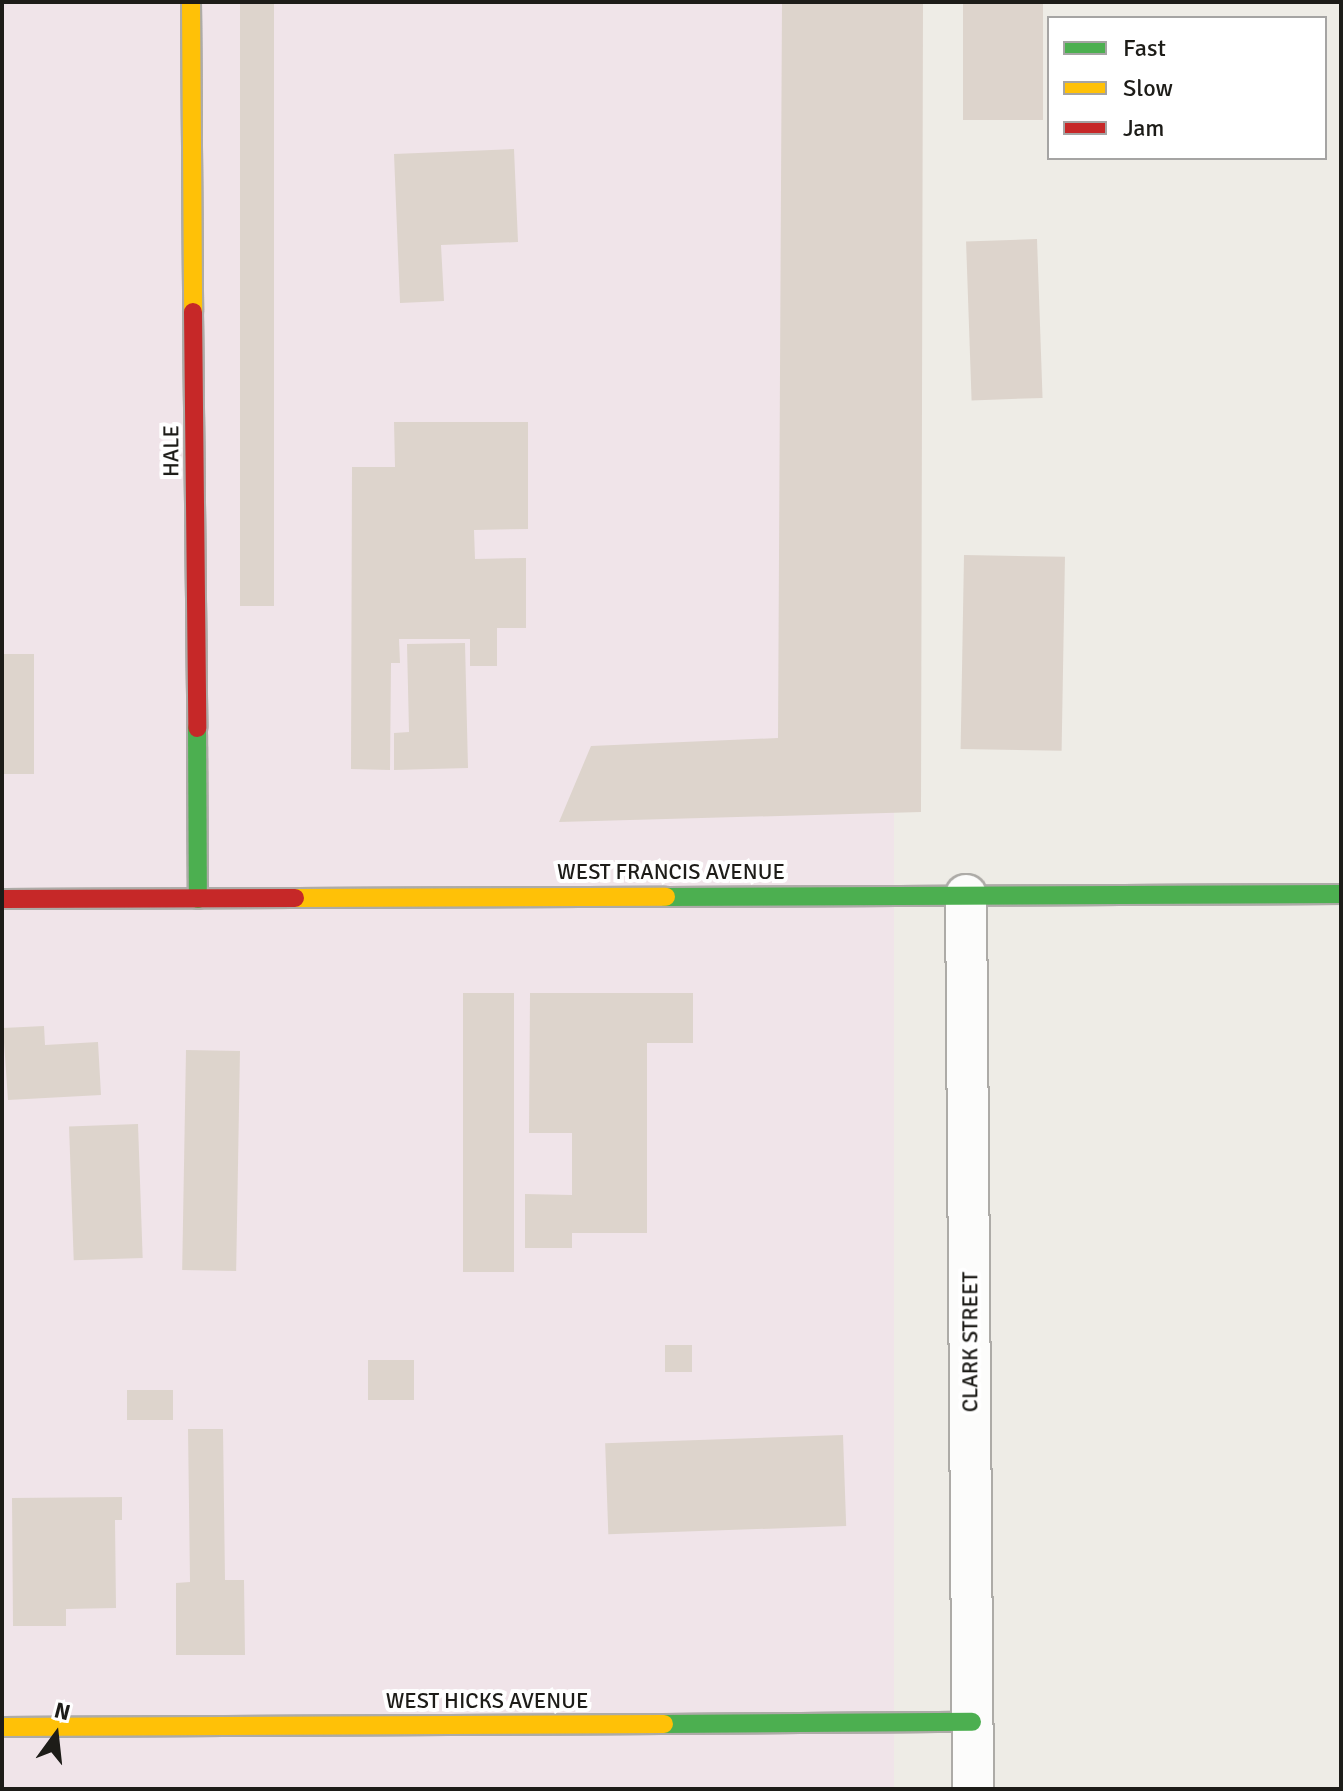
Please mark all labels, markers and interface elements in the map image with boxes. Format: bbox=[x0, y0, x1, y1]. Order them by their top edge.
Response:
legend bbox=[1047, 16, 1327, 160]
text: Fast bbox=[1123, 33, 1166, 63]
text: Slow bbox=[1123, 73, 1173, 103]
text: Jam bbox=[1123, 113, 1164, 143]
street label: HALE bbox=[158, 425, 184, 477]
street label: WEST FRANCIS AVENUE bbox=[557, 859, 785, 885]
street label: CLARK STREET bbox=[957, 1272, 983, 1412]
street label: WEST HICKS AVENUE bbox=[386, 1688, 588, 1714]
north arrow bbox=[16, 1695, 96, 1775]
text: N bbox=[51, 1696, 73, 1726]

